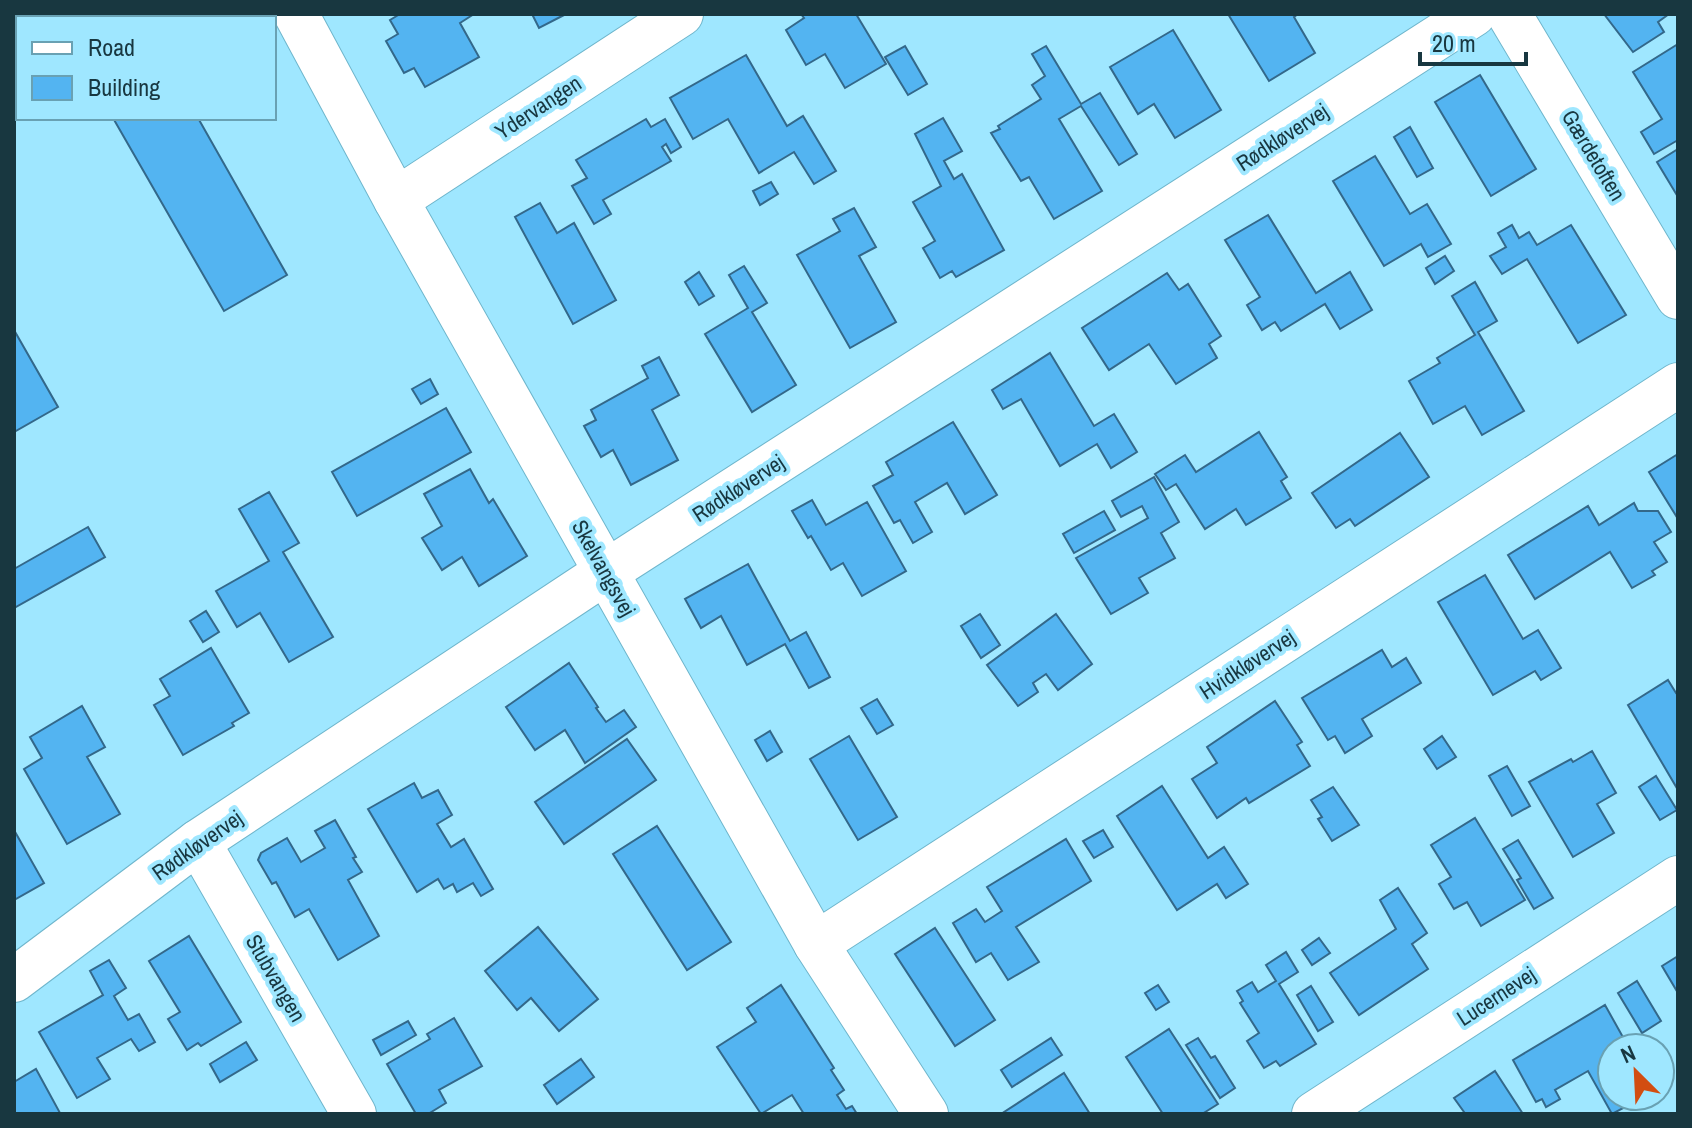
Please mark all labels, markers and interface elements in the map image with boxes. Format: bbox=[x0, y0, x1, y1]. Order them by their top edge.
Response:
legend bbox=[16, 16, 276, 120]
scale bar bbox=[1420, 16, 1526, 66]
text: 20 m bbox=[1432, 27, 1476, 59]
text: Road bbox=[88, 31, 135, 63]
street label: Ydervangen bbox=[489, 68, 587, 146]
text: Building bbox=[88, 71, 160, 103]
street label: Rødkløvervej bbox=[1230, 96, 1334, 178]
street label: Gærdetoften bbox=[1555, 104, 1633, 206]
street label: Rødkløvervej bbox=[686, 447, 790, 529]
street label: Skelvangsvej bbox=[565, 514, 643, 622]
street label: Hvidkløvervej bbox=[1193, 622, 1301, 706]
street label: Rødkløvervej bbox=[146, 803, 248, 887]
street label: Stubvangen bbox=[239, 929, 313, 1027]
street label: Lucernevej bbox=[1451, 959, 1541, 1033]
north arrow bbox=[1596, 1032, 1676, 1112]
text: N bbox=[1616, 1037, 1640, 1070]

